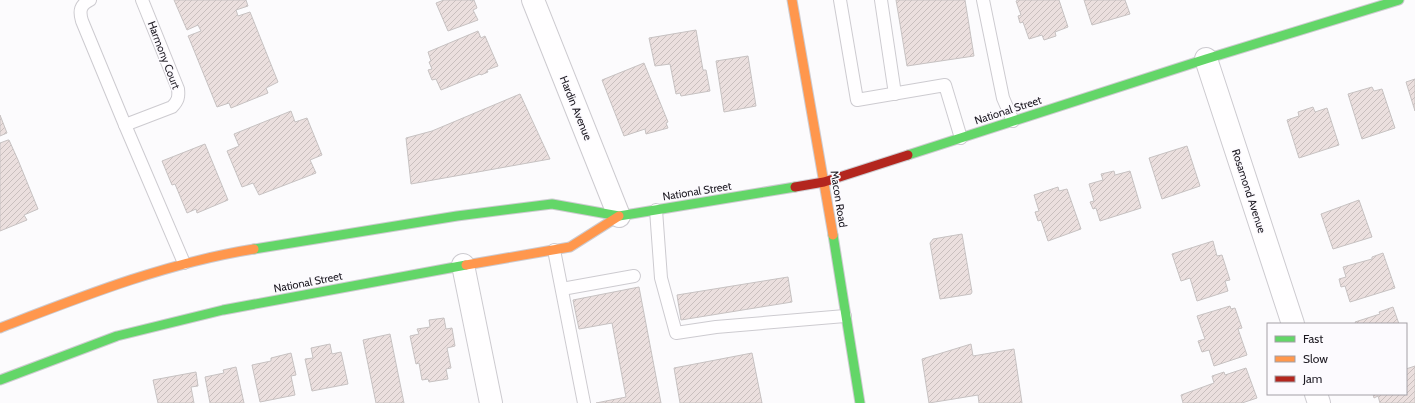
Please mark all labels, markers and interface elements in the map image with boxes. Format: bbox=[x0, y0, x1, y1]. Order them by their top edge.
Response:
street label: Harmony Court bbox=[145, 19, 183, 91]
street label: Hardin Avenue bbox=[557, 74, 595, 143]
street label: National Street bbox=[973, 92, 1044, 127]
street label: Rosamond Avenue bbox=[1229, 147, 1269, 235]
street label: Macon Road bbox=[828, 169, 850, 229]
street label: National Street bbox=[661, 179, 733, 203]
street label: National Street bbox=[272, 268, 344, 296]
legend bbox=[1267, 323, 1407, 395]
text: Fast bbox=[1303, 331, 1323, 346]
text: Slow bbox=[1303, 351, 1328, 366]
text: Jam bbox=[1302, 371, 1322, 386]

